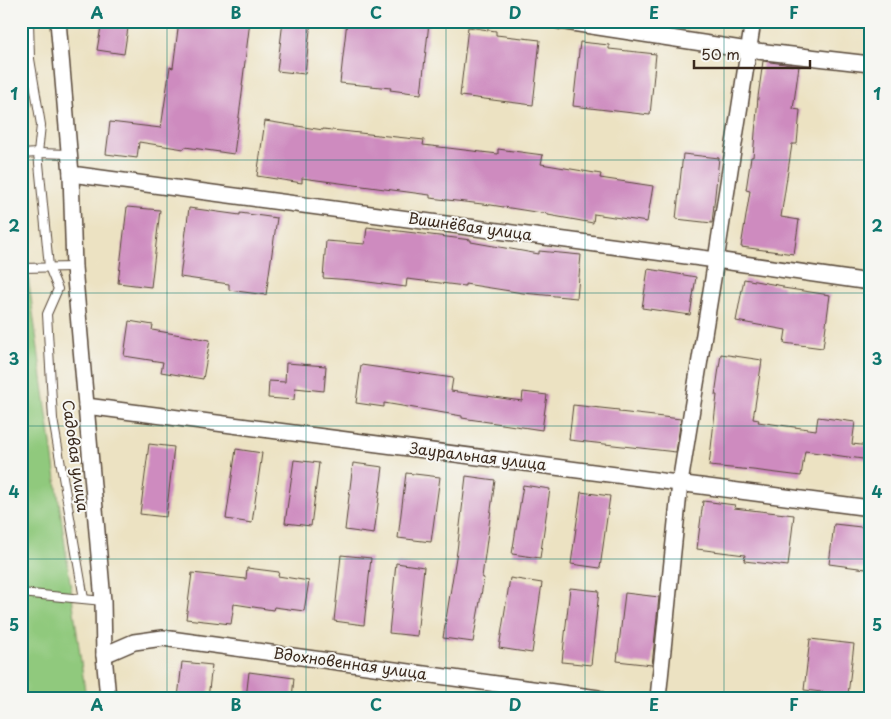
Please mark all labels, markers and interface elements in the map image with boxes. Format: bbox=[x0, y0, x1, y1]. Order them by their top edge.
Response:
text: A bbox=[91, 0, 104, 24]
text: B bbox=[231, 0, 242, 24]
text: C bbox=[370, 0, 382, 24]
text: D bbox=[509, 0, 521, 24]
text: E bbox=[649, 0, 659, 24]
text: F bbox=[789, 0, 799, 24]
scale bar bbox=[694, 38, 810, 70]
text: 50 m bbox=[701, 42, 740, 65]
text: 1 bbox=[10, 81, 18, 105]
text: 1 bbox=[873, 81, 881, 105]
street label: Вишнёвая улица bbox=[407, 205, 534, 246]
text: 2 bbox=[8, 213, 20, 237]
text: 2 bbox=[871, 213, 883, 237]
text: 3 bbox=[9, 346, 19, 370]
text: 3 bbox=[872, 346, 882, 370]
street label: Садовая улица bbox=[57, 398, 96, 514]
street label: Зауральная улица bbox=[409, 436, 548, 475]
text: 4 bbox=[9, 479, 20, 503]
text: 4 bbox=[872, 479, 883, 503]
text: 5 bbox=[9, 612, 19, 636]
text: 5 bbox=[872, 612, 882, 636]
street label: Вдохновенная улица bbox=[272, 640, 429, 685]
text: A bbox=[91, 692, 104, 716]
text: B bbox=[231, 692, 242, 716]
text: C bbox=[370, 692, 382, 716]
text: D bbox=[509, 692, 521, 716]
text: E bbox=[649, 692, 659, 716]
text: F bbox=[789, 692, 799, 716]

